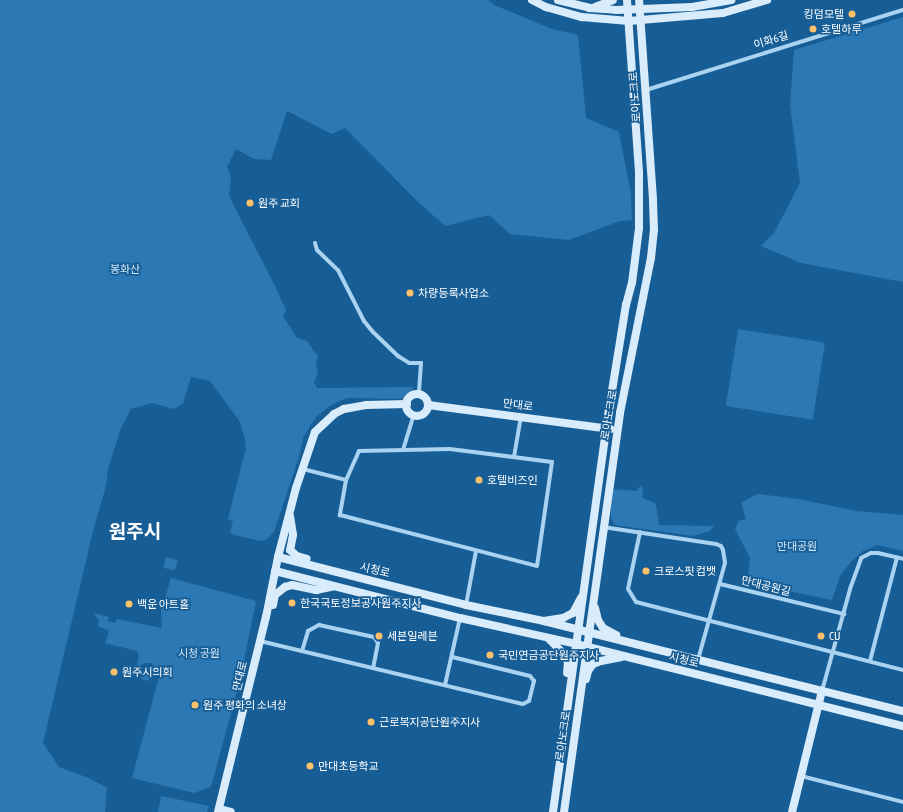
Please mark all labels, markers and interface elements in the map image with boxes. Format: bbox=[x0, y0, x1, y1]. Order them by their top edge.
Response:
place label: 킹덤모텔 bbox=[804, 7, 844, 21]
marker: 킹덤모텔 bbox=[847, 9, 857, 19]
place label: 호텔하루 bbox=[821, 22, 861, 36]
marker: 호텔하루 bbox=[808, 24, 818, 34]
street label: 이화6길 bbox=[752, 28, 790, 52]
street label: 로아노크로 bbox=[627, 71, 643, 123]
place label: 원주 교회 bbox=[258, 196, 300, 210]
marker: 원주 교회 bbox=[245, 198, 255, 208]
park label: 봉화산 bbox=[110, 262, 140, 276]
place label: 차량등록사업소 bbox=[418, 286, 489, 300]
marker: 차량등록사업소 bbox=[405, 288, 415, 298]
street label: 로아노크로 bbox=[598, 389, 620, 441]
street label: 만대로 bbox=[502, 397, 534, 413]
place label: 호텔비즈인 bbox=[487, 473, 538, 487]
marker: 호텔비즈인 bbox=[474, 475, 484, 485]
district label: 원주시 bbox=[109, 521, 161, 543]
park label: 만대공원 bbox=[777, 539, 817, 553]
street label: 시청로 bbox=[359, 560, 391, 580]
place label: 크로스핏 컴뱃 bbox=[654, 564, 716, 578]
marker: 크로스핏 컴뱃 bbox=[641, 566, 651, 576]
street label: 만대공원길 bbox=[740, 573, 792, 599]
place label: 한국국토정보공사원주지사 bbox=[300, 596, 421, 610]
place label: 백운 아트홀 bbox=[137, 597, 189, 611]
marker: 한국국토정보공사원주지사 bbox=[287, 598, 297, 608]
marker: 백운 아트홀 bbox=[124, 599, 134, 609]
place label: 세븐일레븐 bbox=[387, 629, 438, 643]
place label: CU bbox=[829, 629, 840, 643]
marker: 세븐일레븐 bbox=[374, 631, 384, 641]
marker: CU bbox=[816, 631, 826, 641]
park label: 시청 공원 bbox=[178, 646, 220, 660]
place label: 국민연금공단원주지사 bbox=[498, 648, 599, 662]
marker: 국민연금공단원주지사 bbox=[485, 650, 495, 660]
street label: 시청로 bbox=[668, 650, 700, 670]
street label: 만대로 bbox=[230, 660, 250, 692]
place label: 원주시의회 bbox=[122, 665, 173, 679]
marker: 원주시의회 bbox=[109, 667, 119, 677]
place label: 원주 평화의 소녀상 bbox=[203, 698, 287, 712]
marker: 원주 평화의 소녀상 bbox=[190, 700, 200, 710]
street label: 로아노크로 bbox=[553, 710, 573, 762]
place label: 근로복지공단원주지사 bbox=[379, 715, 480, 729]
marker: 근로복지공단원주지사 bbox=[366, 717, 376, 727]
place label: 만대초등학교 bbox=[318, 759, 379, 773]
marker: 만대초등학교 bbox=[305, 761, 315, 771]

